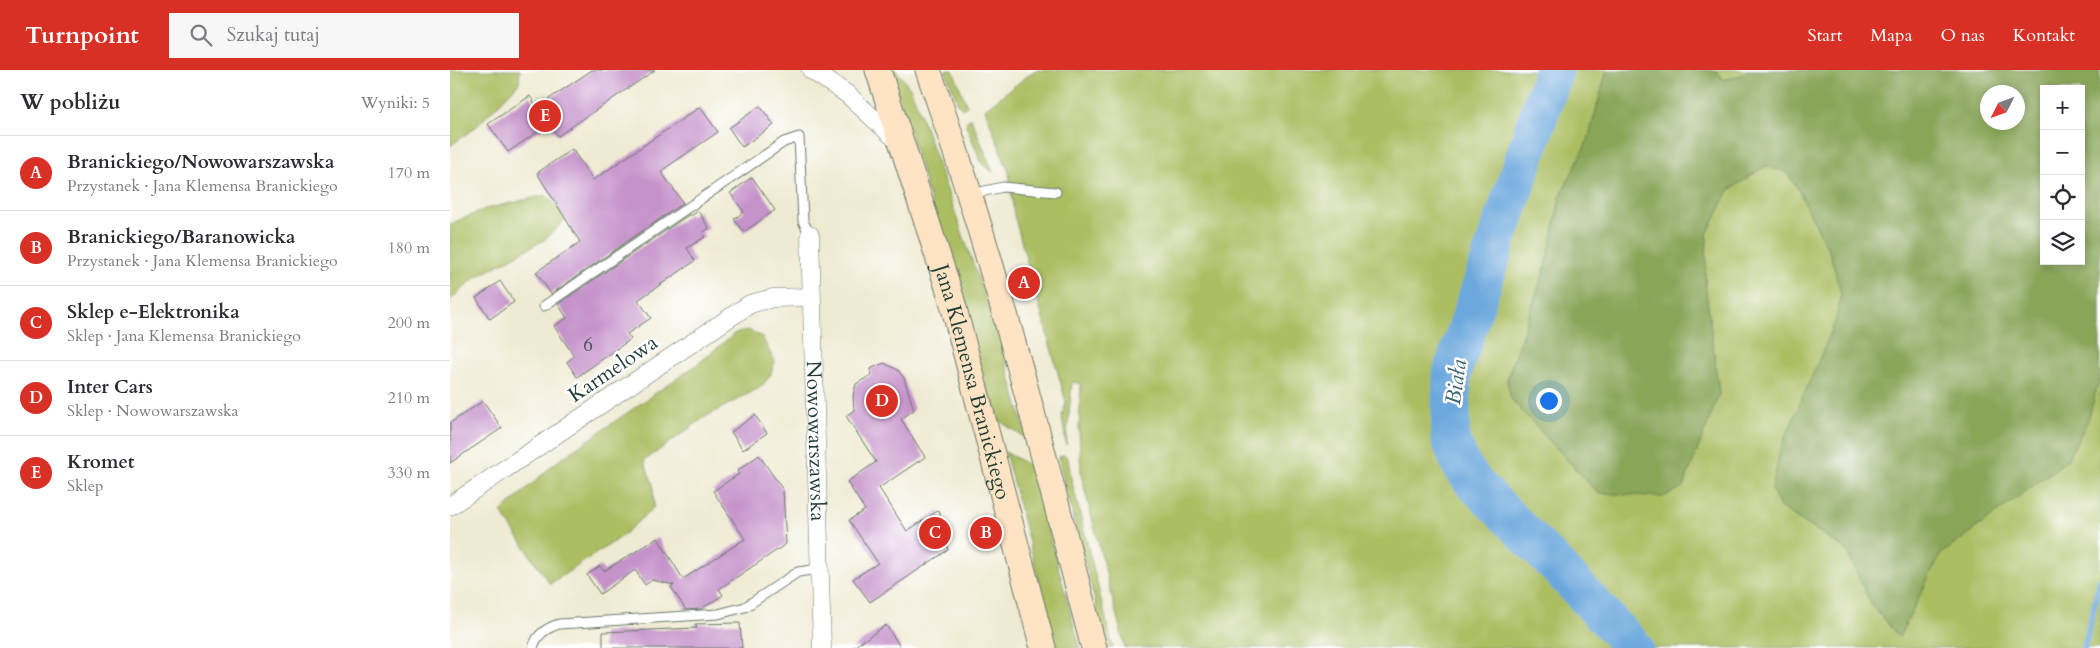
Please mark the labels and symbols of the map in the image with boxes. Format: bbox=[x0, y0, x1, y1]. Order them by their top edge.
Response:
north arrow bbox=[1980, 85, 2025, 130]
pin: E bbox=[529, 97, 561, 135]
street label: Jana Klemensa Branickiego bbox=[926, 258, 1018, 503]
pin: A bbox=[1008, 264, 1040, 302]
street label: Karmelowa bbox=[563, 328, 663, 410]
house number: 6 bbox=[583, 332, 593, 358]
water label: Biała bbox=[1438, 357, 1474, 407]
street label: Nowowarszawska bbox=[799, 360, 833, 522]
pin: D bbox=[866, 382, 898, 420]
your location bbox=[1536, 388, 1562, 414]
pin: C bbox=[919, 514, 951, 552]
pin: B bbox=[970, 514, 1002, 552]

